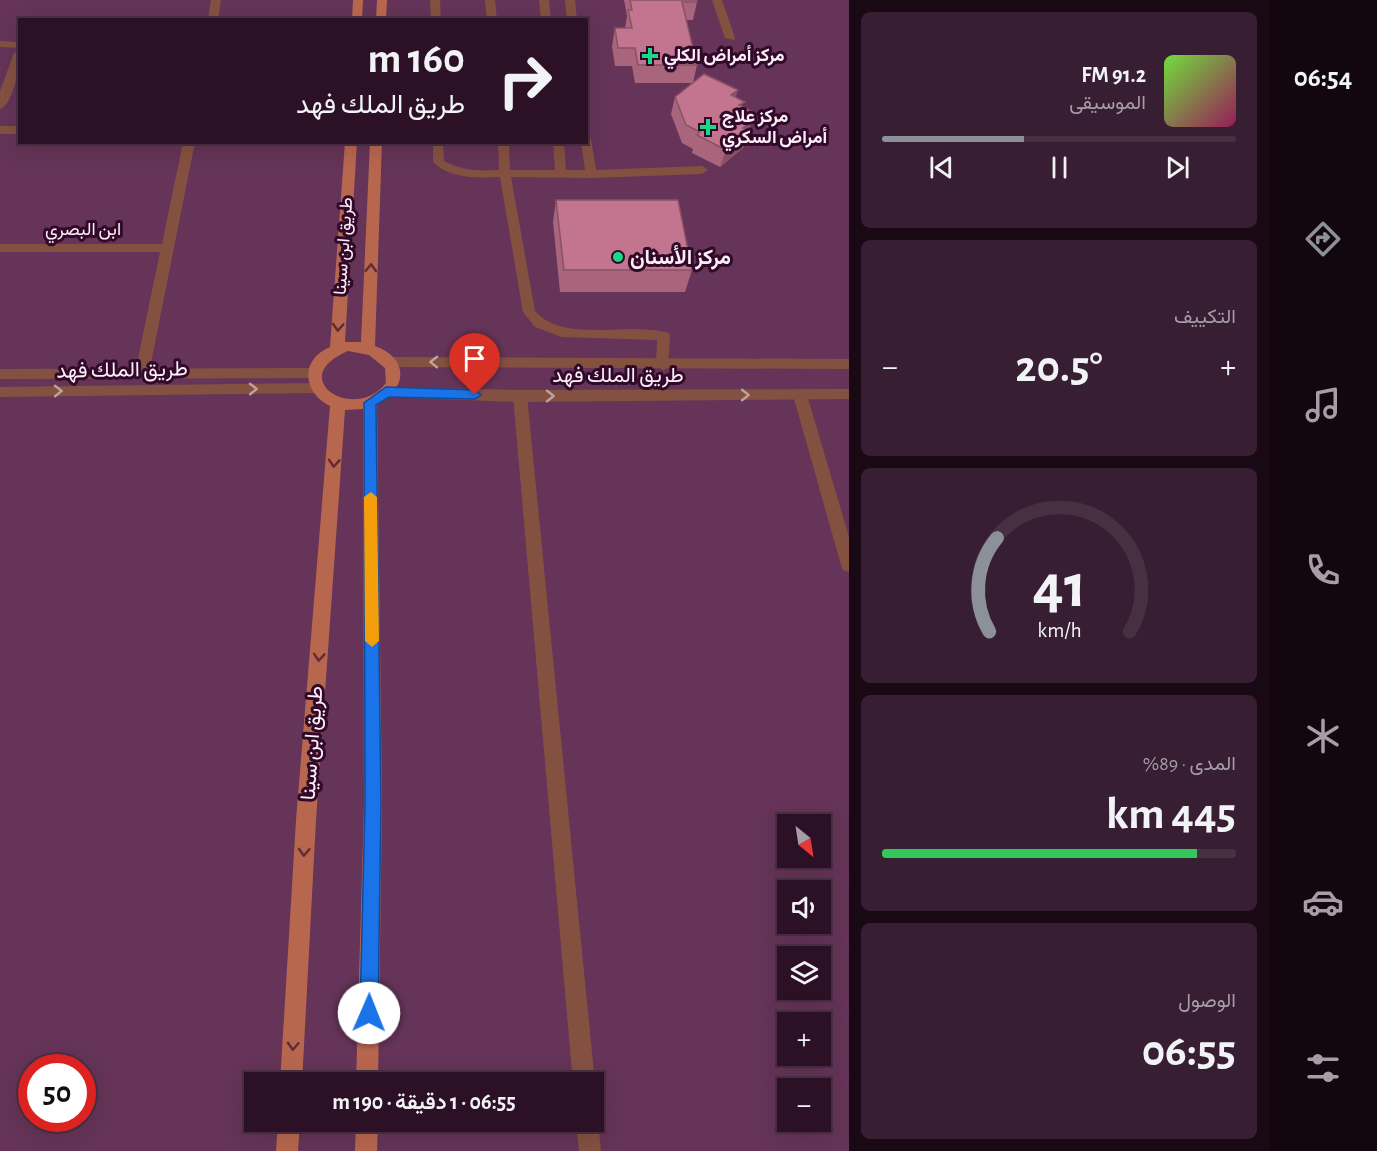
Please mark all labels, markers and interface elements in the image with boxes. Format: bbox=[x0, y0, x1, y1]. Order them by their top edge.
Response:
text: 160 m bbox=[367, 38, 465, 80]
icon: right bbox=[486, 42, 564, 120]
place label: مركز أمراض الكلي bbox=[664, 45, 785, 70]
marker: مركز أمراض الكلي bbox=[641, 47, 659, 65]
text: 91.2 FM bbox=[1081, 64, 1146, 86]
text: 06:54 bbox=[1294, 64, 1352, 91]
text: طريق الملك فهد bbox=[296, 91, 465, 118]
text: الموسيقى bbox=[1069, 93, 1146, 113]
place label: مركز علاج أمراض السكري bbox=[722, 108, 827, 152]
marker: مركز علاج أمراض السكري bbox=[699, 118, 717, 136]
icon: previous bbox=[925, 151, 958, 184]
icon: pause bbox=[1043, 151, 1076, 184]
icon: next bbox=[1161, 151, 1194, 184]
street label: طريق ابن سينا bbox=[332, 196, 357, 296]
icon: directions bbox=[1302, 218, 1344, 260]
street label: ابن البصري bbox=[45, 221, 121, 244]
place label: مركز الأسنان bbox=[630, 244, 731, 270]
marker: مركز الأسنان bbox=[611, 250, 625, 264]
one-way arrow bbox=[364, 263, 377, 272]
text: التكييف bbox=[1174, 307, 1236, 327]
one-way arrow bbox=[332, 322, 345, 331]
pin bbox=[449, 333, 500, 395]
icon: arrive bbox=[458, 342, 491, 375]
text: 20.5° bbox=[1015, 345, 1103, 390]
text: − bbox=[882, 351, 898, 384]
text: + bbox=[1220, 351, 1236, 384]
one-way arrow bbox=[429, 356, 438, 368]
street label: طريق الملك فهد bbox=[56, 358, 188, 384]
street label: طريق الملك فهد bbox=[552, 365, 684, 388]
one-way arrow bbox=[249, 383, 258, 396]
icon: music bbox=[1302, 384, 1344, 426]
one-way arrow bbox=[54, 385, 63, 397]
one-way arrow bbox=[740, 389, 749, 401]
one-way arrow bbox=[545, 390, 554, 402]
one-way arrow bbox=[328, 458, 341, 467]
icon: phone bbox=[1302, 549, 1344, 591]
text: 41 bbox=[1032, 557, 1086, 619]
text: km/h bbox=[1037, 621, 1081, 642]
one-way arrow bbox=[312, 653, 325, 662]
street label: طريق ابن سينا bbox=[298, 685, 328, 801]
icon: climate bbox=[1302, 715, 1344, 757]
text: المدى · 89% bbox=[1143, 754, 1236, 774]
text: 445 km bbox=[1106, 792, 1236, 837]
north arrow bbox=[777, 814, 831, 868]
map controls bbox=[777, 814, 831, 1132]
one-way arrow bbox=[298, 847, 311, 856]
button: sound bbox=[777, 880, 831, 934]
icon: car bbox=[1302, 881, 1344, 923]
button: layers bbox=[777, 946, 831, 1000]
position arrow bbox=[337, 981, 401, 1045]
text: الوصول bbox=[1178, 991, 1236, 1011]
button: + bbox=[777, 1012, 831, 1066]
text: 06:55 bbox=[1142, 1029, 1236, 1074]
one-way arrow bbox=[287, 1042, 300, 1051]
icon: filters bbox=[1302, 1047, 1344, 1089]
speed limit sign: 50 bbox=[18, 1054, 96, 1132]
button: − bbox=[777, 1078, 831, 1132]
text: 06:55 · 1 دقيقة · 190 m bbox=[332, 1091, 516, 1113]

